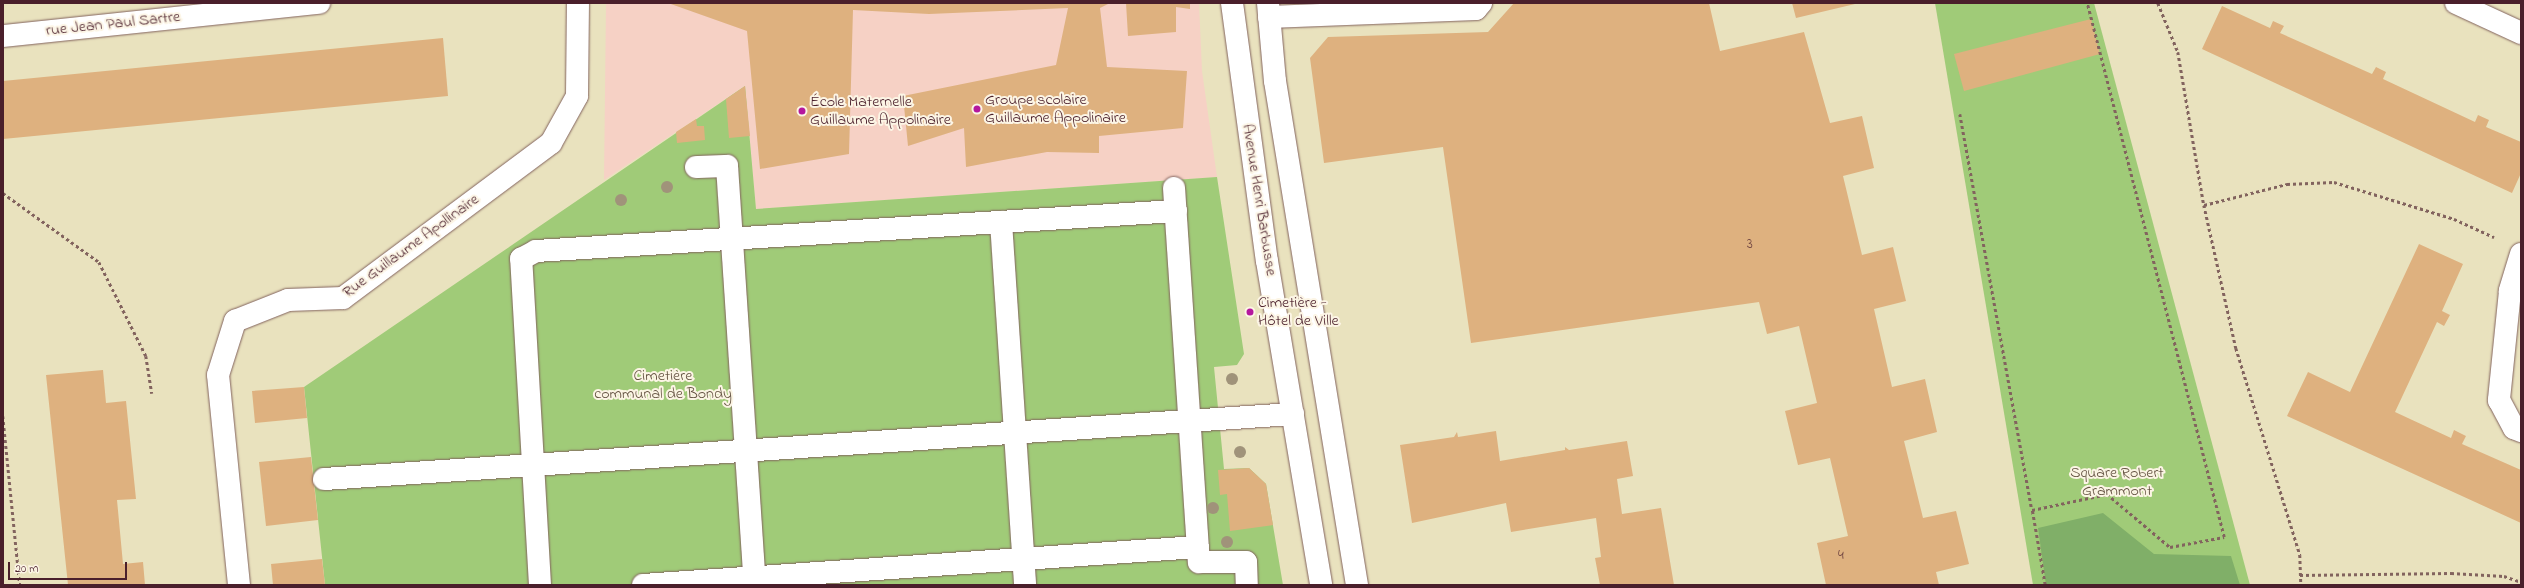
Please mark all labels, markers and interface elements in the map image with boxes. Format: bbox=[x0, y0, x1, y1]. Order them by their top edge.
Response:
street label: rue Jean Paul Sartre bbox=[45, 7, 181, 41]
place label: Groupe scolaire Guillaume Appolinaire bbox=[985, 90, 1126, 128]
place label: École Maternelle Guillaume Appolinaire bbox=[810, 92, 951, 130]
marker: Groupe scolaire Guillaume Appolinaire bbox=[972, 104, 982, 114]
marker: École Maternelle Guillaume Appolinaire bbox=[797, 106, 807, 116]
street label: Avenue Henri Barbusse bbox=[1238, 123, 1280, 277]
street label: Rue Guillaume Apollinaire bbox=[339, 190, 483, 302]
house number: 3 bbox=[1747, 237, 1753, 253]
place label: Cimetière - Hôtel de Ville bbox=[1258, 293, 1339, 331]
marker: Cimetière - Hôtel de Ville bbox=[1245, 307, 1255, 317]
park label: Cimetière communal de Bondy bbox=[594, 366, 732, 404]
park label: Square Robert Grammont bbox=[2070, 463, 2164, 501]
house number: 4 bbox=[1838, 548, 1844, 564]
scale bar bbox=[10, 554, 129, 580]
text: 20 m bbox=[15, 560, 38, 578]

